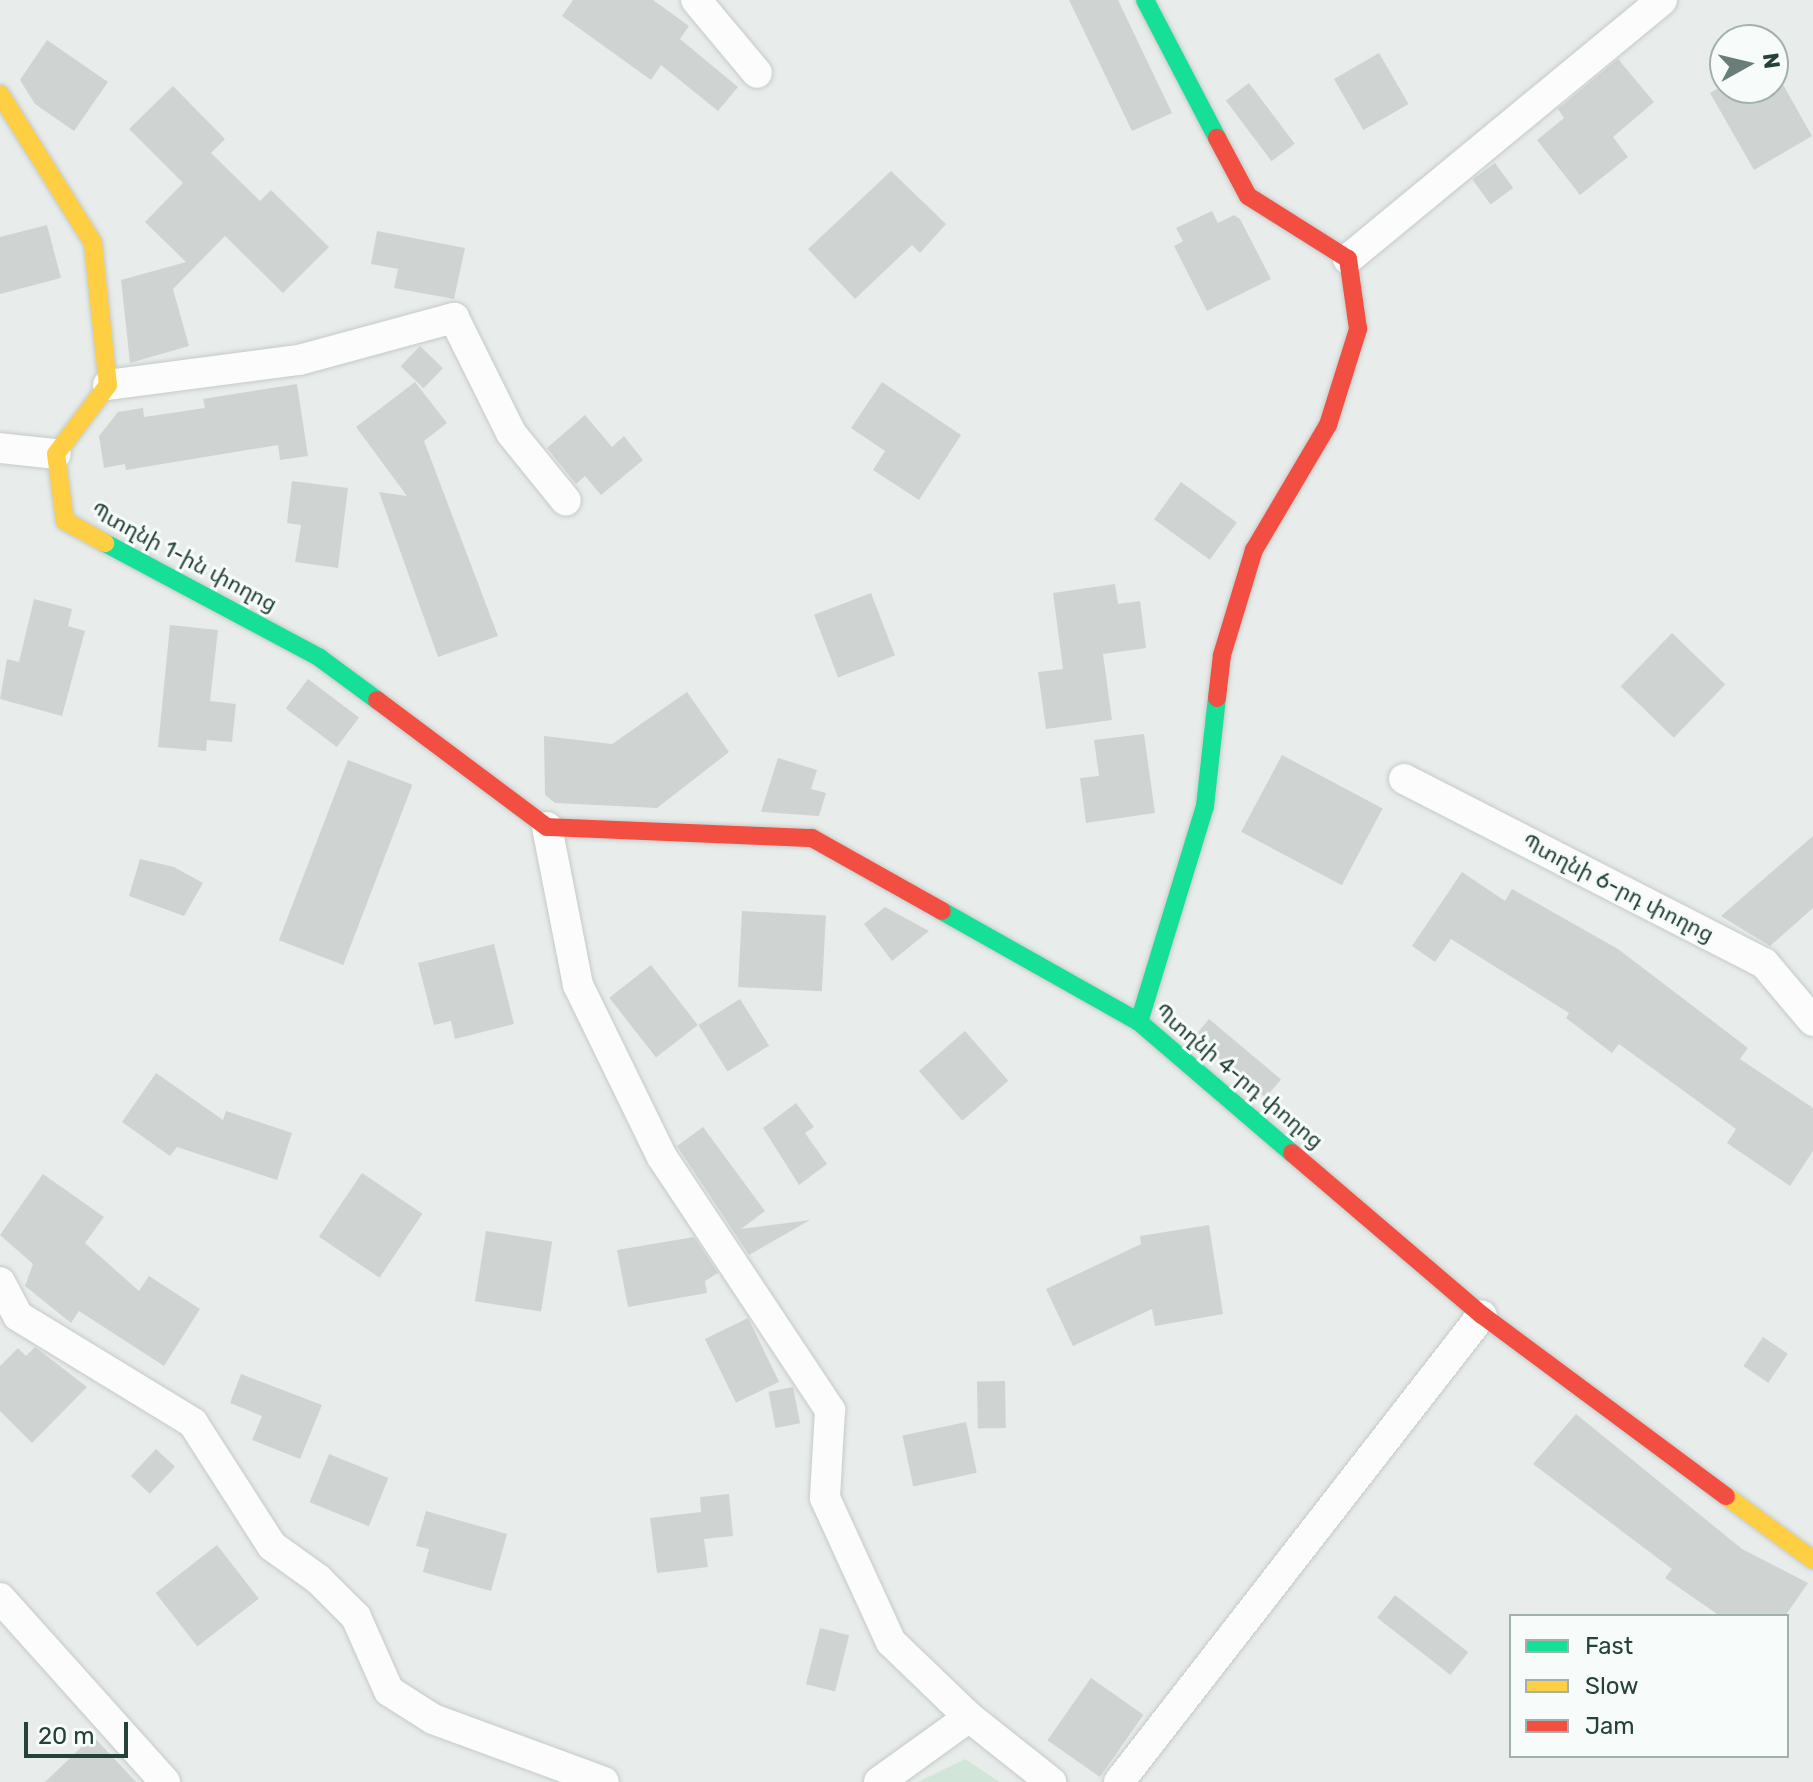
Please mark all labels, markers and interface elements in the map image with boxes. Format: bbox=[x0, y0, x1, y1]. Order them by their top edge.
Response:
north arrow bbox=[1709, 24, 1789, 104]
text: N bbox=[1757, 51, 1786, 71]
street label: Պտղնի 1-ին փողոց bbox=[86, 497, 282, 617]
street label: Պտղնի 6-րդ փողոց bbox=[1518, 828, 1718, 948]
street label: Պտղնի 4-րդ փողոց bbox=[1149, 998, 1329, 1154]
legend bbox=[1509, 1614, 1789, 1758]
text: Fast bbox=[1585, 1632, 1633, 1660]
text: Slow bbox=[1585, 1672, 1638, 1700]
scale bar bbox=[28, 1706, 132, 1756]
text: Jam bbox=[1585, 1712, 1635, 1740]
text: 20 m bbox=[38, 1722, 95, 1750]

